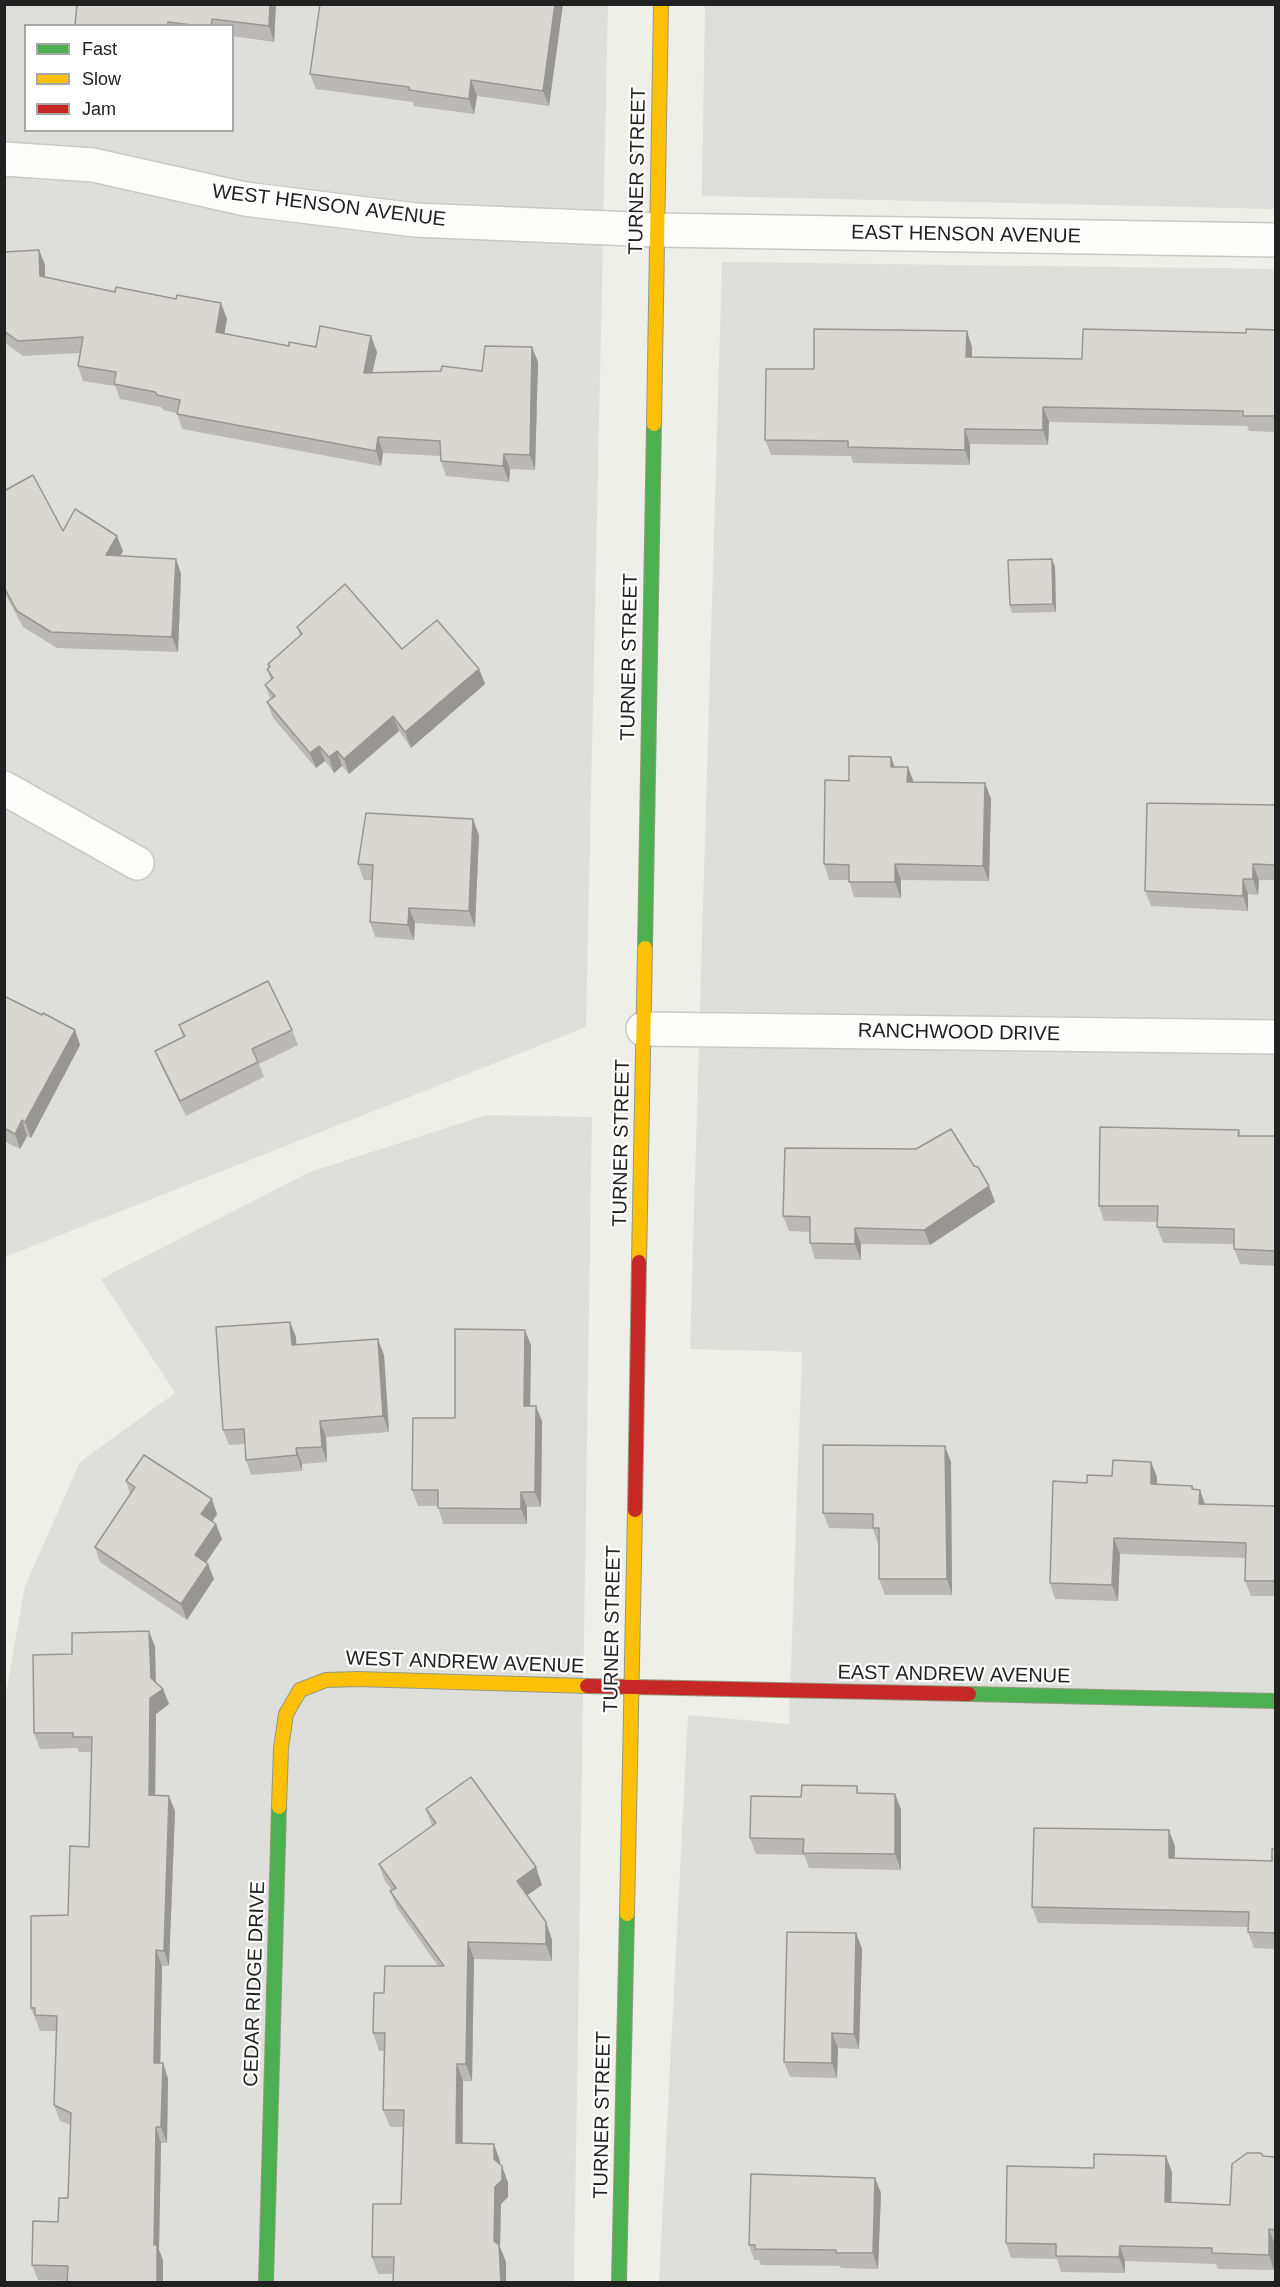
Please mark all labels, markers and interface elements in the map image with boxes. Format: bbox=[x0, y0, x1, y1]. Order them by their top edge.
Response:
legend bbox=[24, 24, 234, 132]
text: Fast bbox=[82, 39, 117, 59]
text: Slow bbox=[82, 69, 121, 89]
street label: TURNER STREET bbox=[625, 87, 651, 255]
text: Jam bbox=[82, 99, 116, 119]
street label: WEST HENSON AVENUE bbox=[211, 180, 447, 232]
street label: EAST HENSON AVENUE bbox=[851, 221, 1081, 249]
street label: TURNER STREET bbox=[617, 573, 643, 741]
street label: RANCHWOOD DRIVE bbox=[858, 1019, 1060, 1047]
street label: TURNER STREET bbox=[609, 1059, 635, 1227]
street label: TURNER STREET bbox=[600, 1545, 626, 1713]
street label: WEST ANDREW AVENUE bbox=[345, 1647, 585, 1679]
street label: EAST ANDREW AVENUE bbox=[837, 1661, 1071, 1689]
street label: CEDAR RIDGE DRIVE bbox=[239, 1881, 271, 2087]
street label: TURNER STREET bbox=[590, 2031, 616, 2199]

